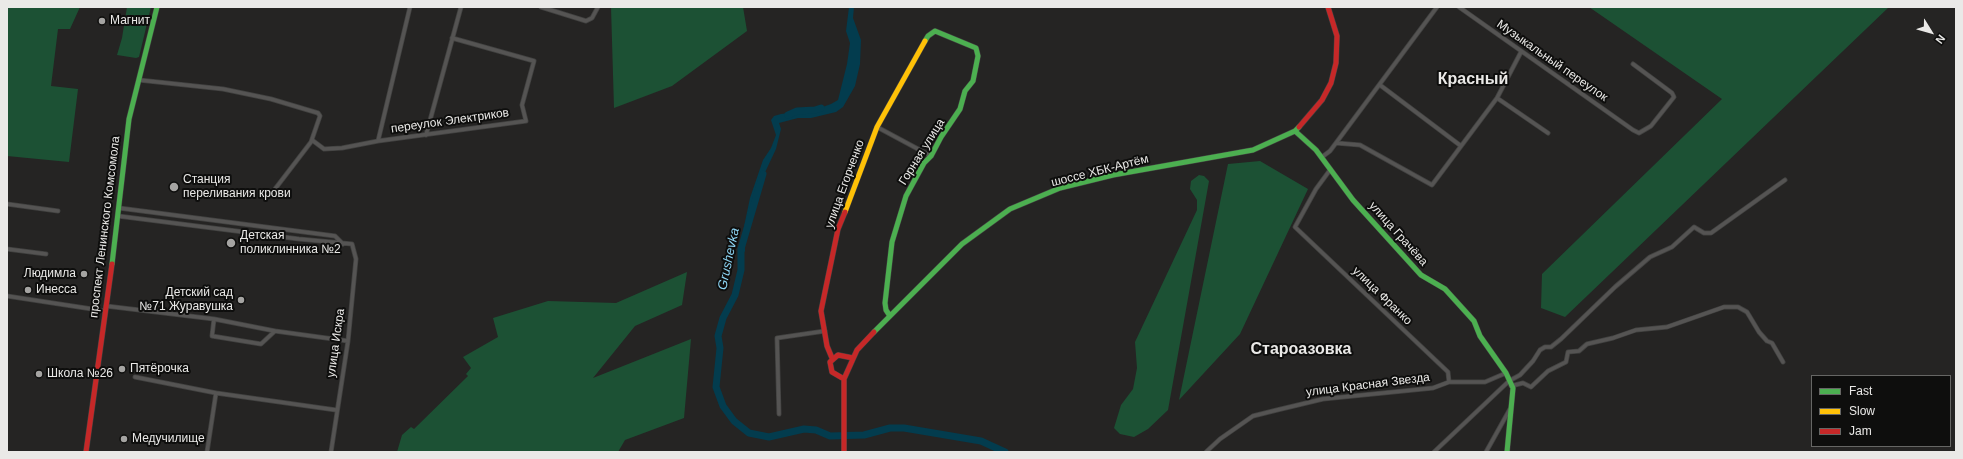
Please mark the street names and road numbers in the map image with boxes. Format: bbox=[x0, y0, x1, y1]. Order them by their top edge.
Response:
street label: Музыкальный переулок bbox=[1494, 17, 1610, 105]
street label: переулок Электриков bbox=[390, 106, 510, 136]
street label: Горная улица bbox=[896, 116, 948, 188]
street label: проспект Ленинского Комсомола bbox=[87, 135, 123, 319]
street label: улица Егорченко bbox=[822, 138, 868, 230]
street label: шоссе ХБК-Артём bbox=[1050, 152, 1150, 190]
street label: улица Грачёва bbox=[1366, 199, 1430, 269]
street label: улица Франко bbox=[1349, 264, 1415, 328]
street label: улица Искра bbox=[324, 308, 348, 378]
street label: улица Красная Звезда bbox=[1305, 370, 1431, 400]

